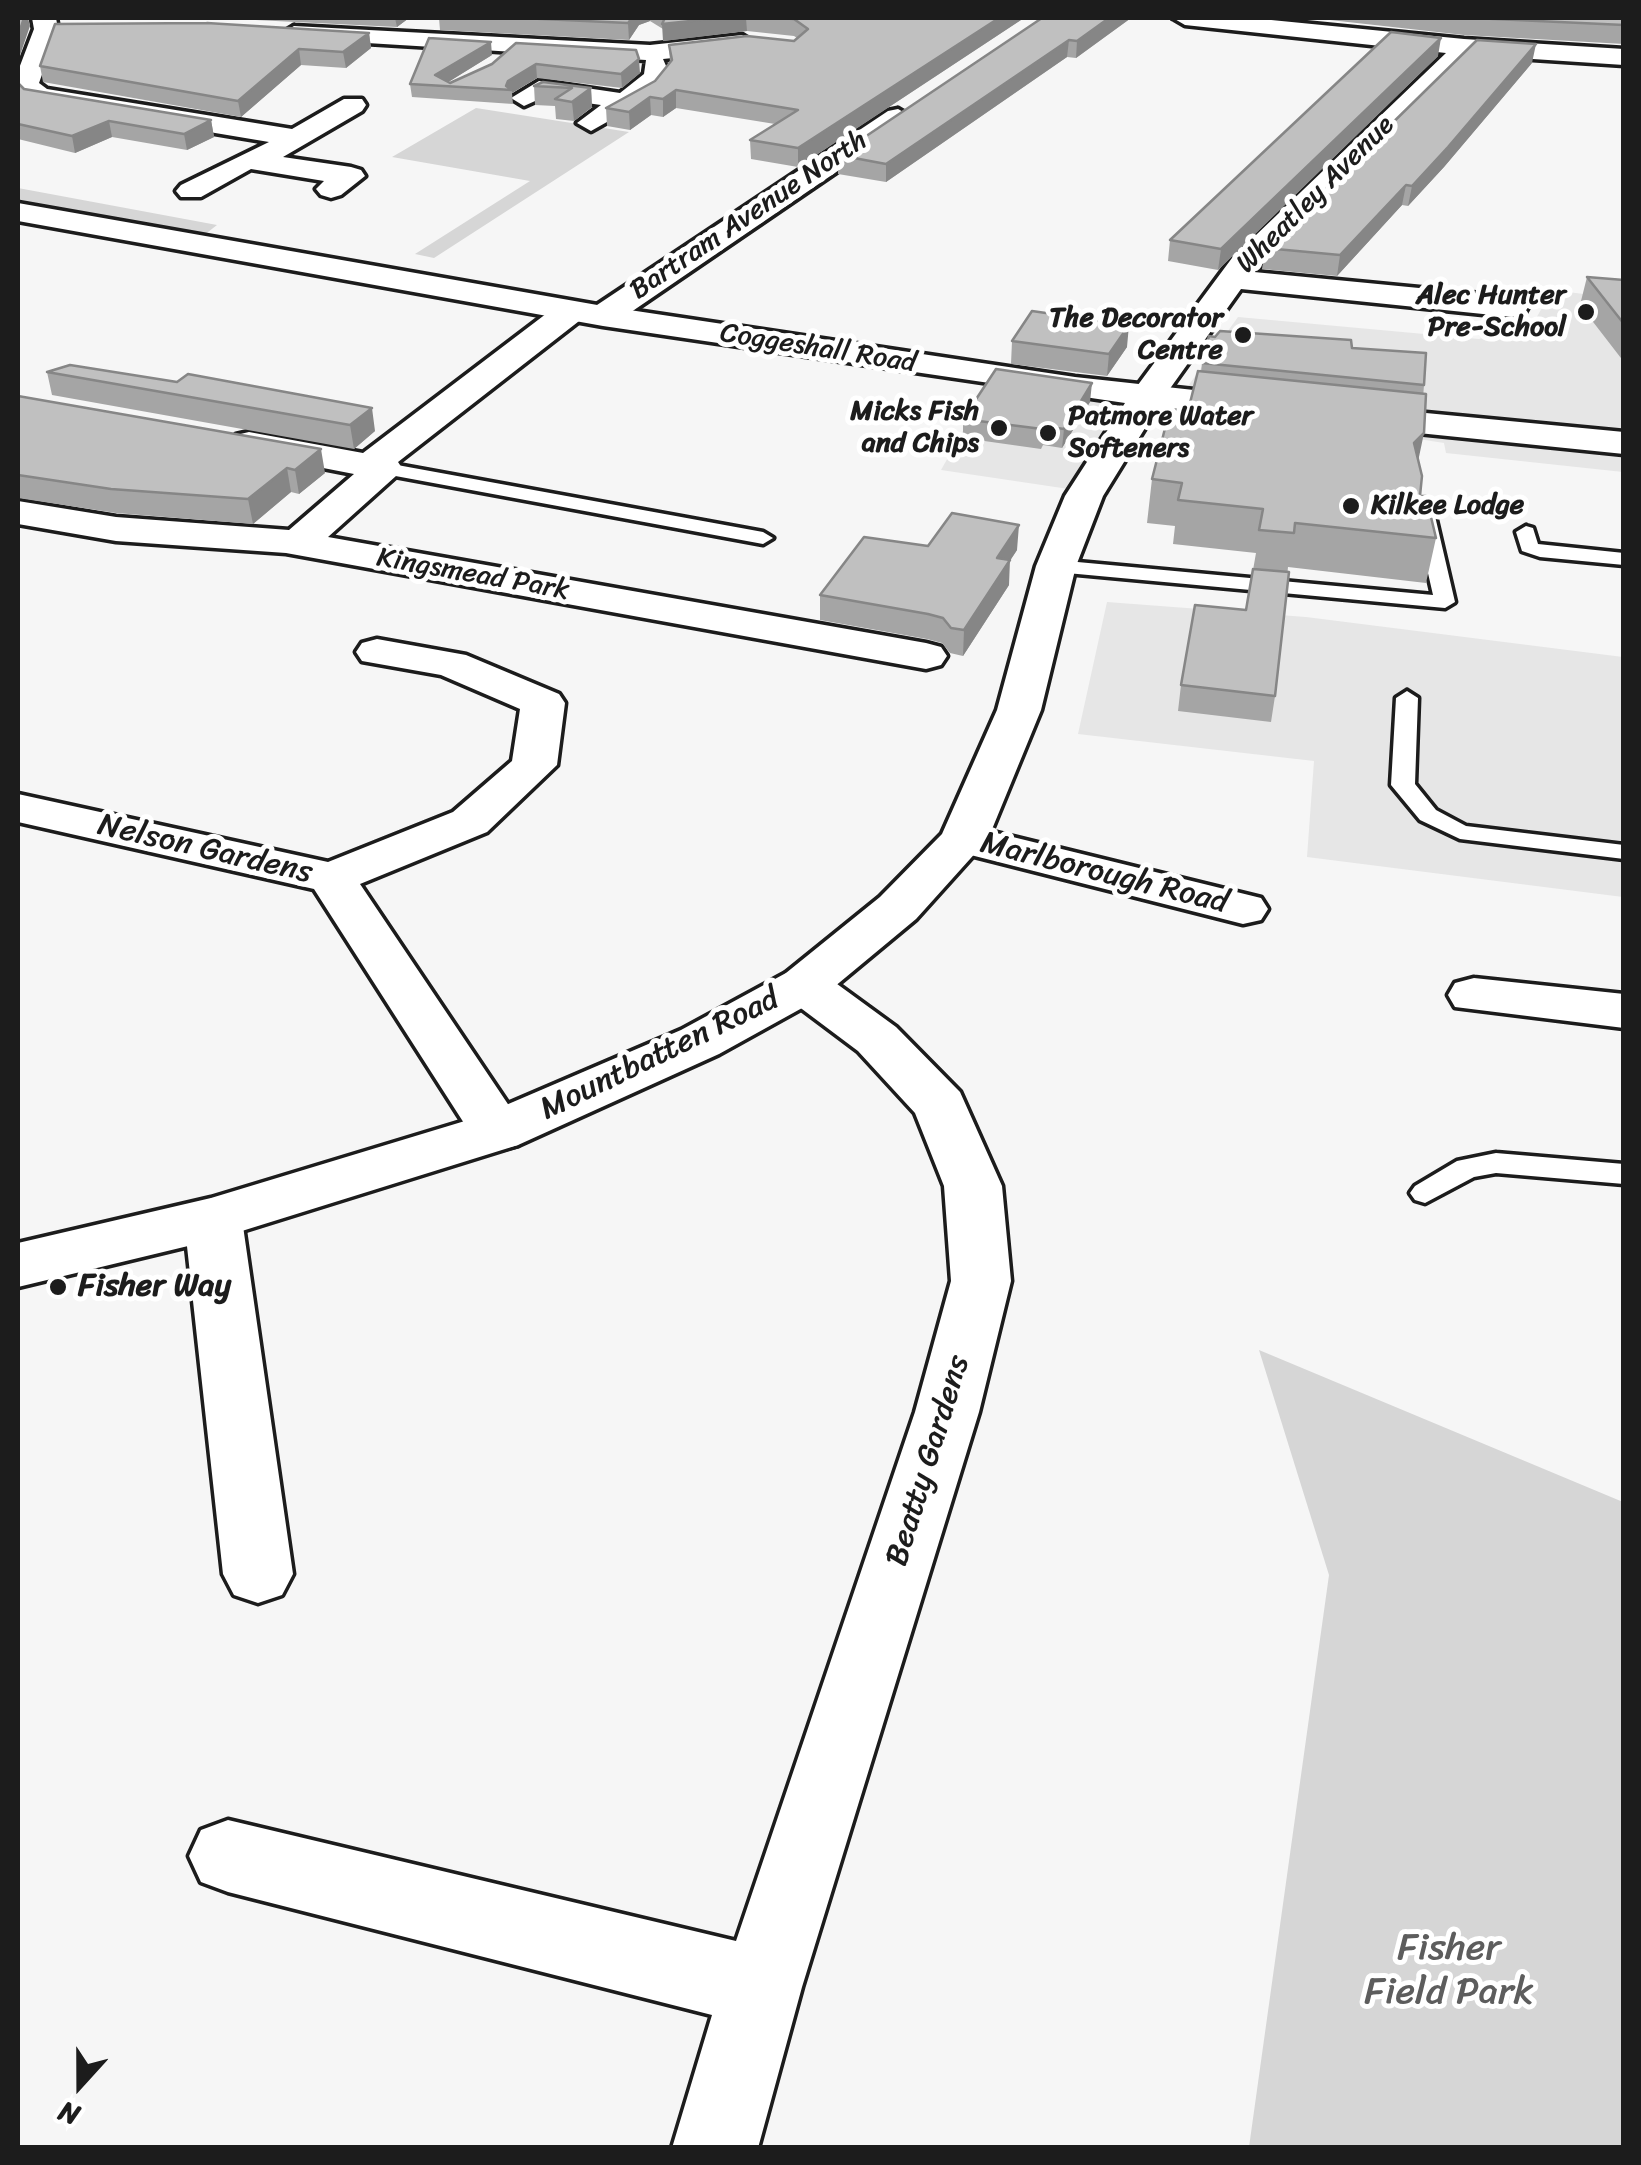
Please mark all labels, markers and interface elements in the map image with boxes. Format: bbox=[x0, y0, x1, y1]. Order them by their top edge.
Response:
street label: Wheatley Avenue bbox=[1230, 109, 1402, 281]
street label: Bartram Avenue North bbox=[624, 124, 874, 308]
place label: Alec Hunter Pre-School bbox=[1416, 279, 1566, 345]
marker: Alec Hunter Pre-School bbox=[1575, 301, 1597, 323]
place label: The Decorator Centre bbox=[1049, 302, 1223, 368]
street label: Coggeshall Road bbox=[718, 317, 918, 381]
marker: The Decorator Centre bbox=[1232, 324, 1254, 346]
place label: Micks Fish and Chips bbox=[850, 395, 979, 461]
place label: Patmore Water Softeners bbox=[1068, 400, 1253, 466]
marker: Micks Fish and Chips bbox=[988, 417, 1010, 439]
marker: Patmore Water Softeners bbox=[1037, 422, 1059, 444]
place label: Kilkee Lodge bbox=[1371, 489, 1524, 523]
marker: Kilkee Lodge bbox=[1340, 495, 1362, 517]
street label: Kingsmead Park bbox=[374, 542, 572, 608]
street label: Nelson Gardens bbox=[94, 807, 316, 893]
street label: Marlborough Road bbox=[976, 825, 1232, 923]
street label: Mountbatten Road bbox=[534, 981, 786, 1129]
place label: Fisher Way bbox=[78, 1268, 231, 1306]
marker: Fisher Way bbox=[47, 1276, 69, 1298]
street label: Beatty Gardens bbox=[879, 1351, 979, 1571]
park label: Fisher Field Park bbox=[1364, 1926, 1534, 2016]
north arrow bbox=[30, 2035, 130, 2135]
text: N bbox=[51, 2087, 87, 2140]

